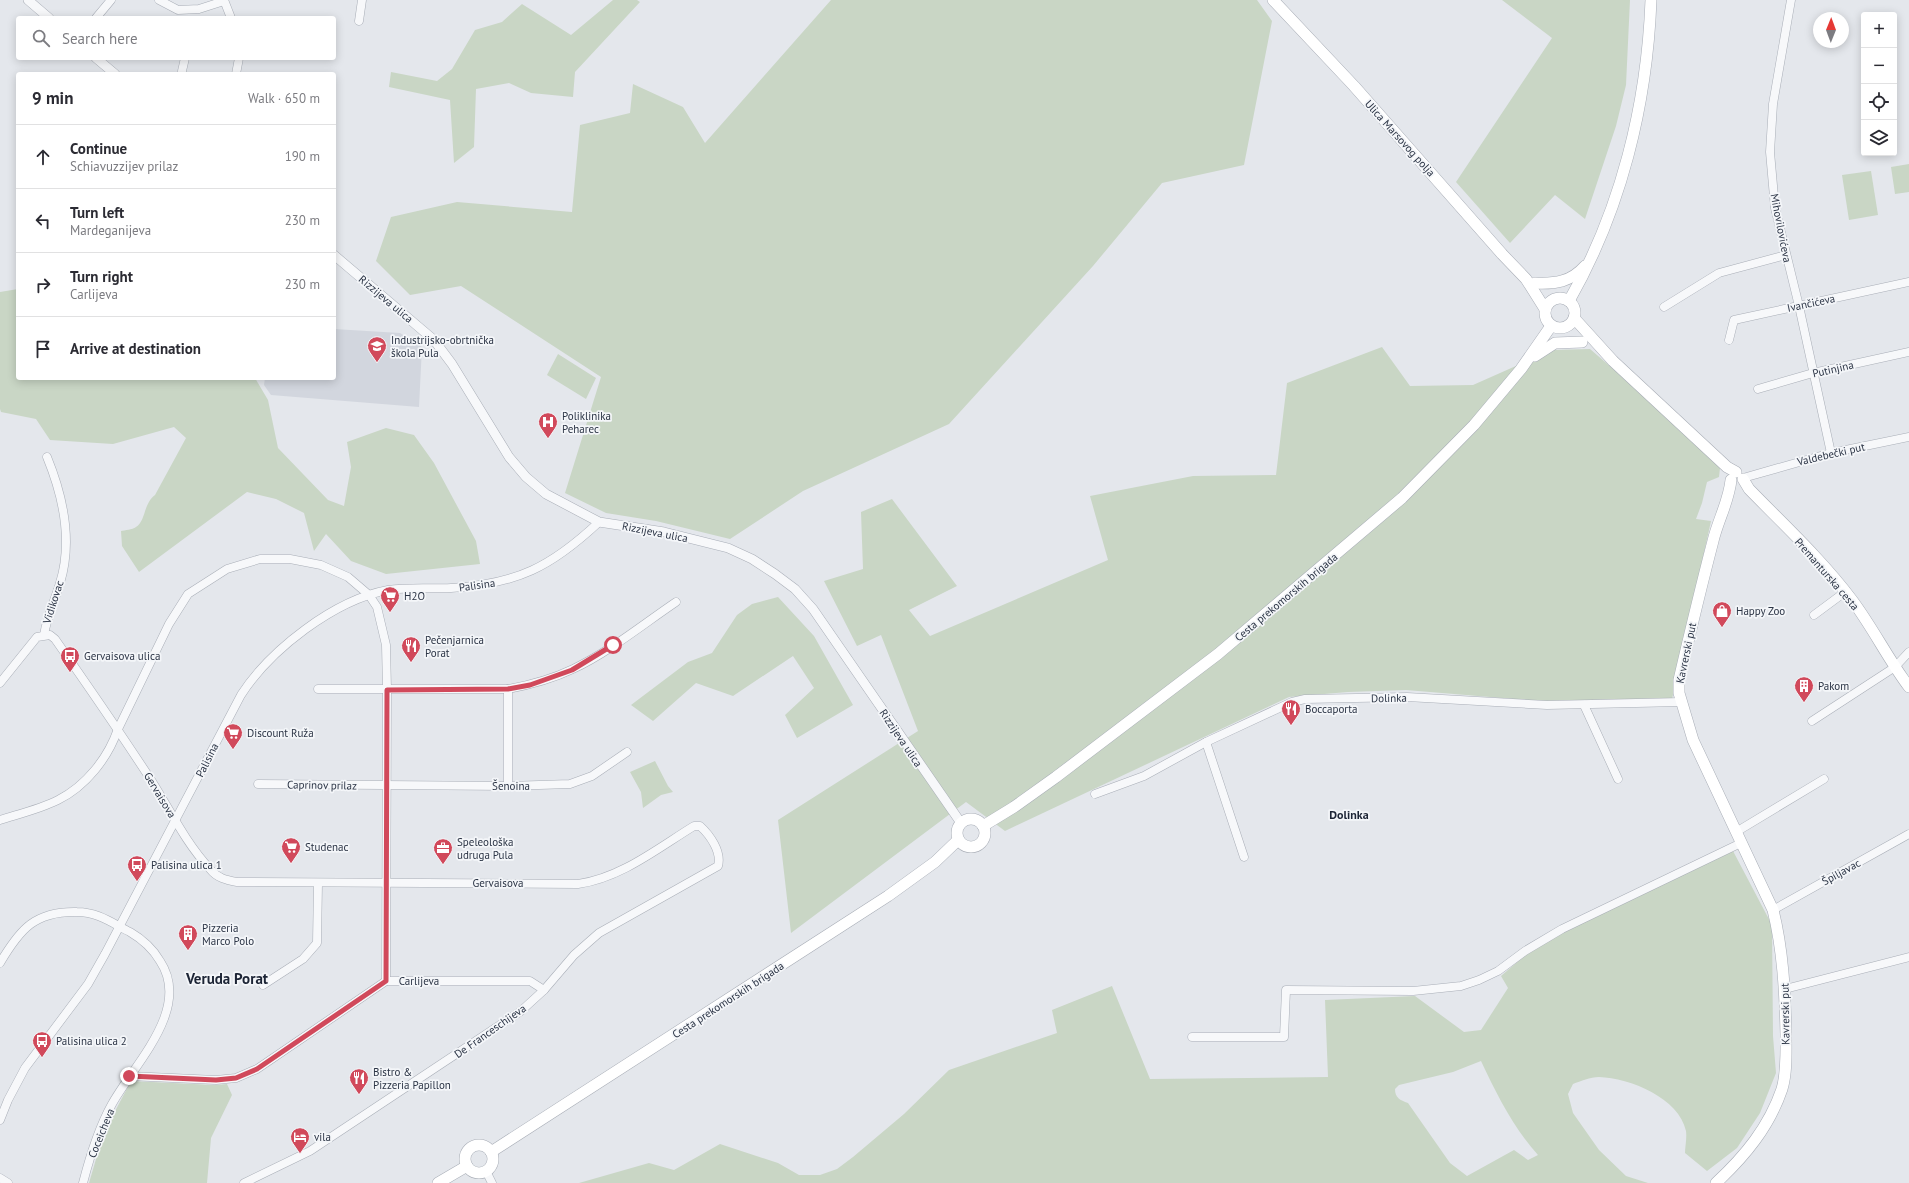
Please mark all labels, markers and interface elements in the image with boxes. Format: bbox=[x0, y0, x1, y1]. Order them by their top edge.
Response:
north arrow bbox=[1813, 12, 1849, 48]
map controls bbox=[1861, 12, 1897, 156]
button: + bbox=[1861, 12, 1897, 48]
search box bbox=[16, 16, 336, 60]
icon: search bbox=[30, 27, 52, 49]
text: Search here bbox=[62, 29, 138, 48]
button: − bbox=[1861, 48, 1897, 84]
button: locate bbox=[1861, 84, 1897, 120]
text: 9 min bbox=[32, 87, 73, 109]
text: Walk · 650 m bbox=[248, 90, 320, 107]
street label: Ulica Marsovog polja bbox=[1362, 97, 1438, 179]
button: layers bbox=[1861, 120, 1897, 156]
text: Continue bbox=[70, 139, 127, 158]
icon: ahead bbox=[32, 146, 54, 168]
text: 190 m bbox=[285, 148, 320, 165]
text: Schiavuzzijev prilaz bbox=[70, 158, 178, 175]
street label: Mihovilovićeva bbox=[1767, 192, 1795, 264]
text: Turn left bbox=[70, 203, 124, 222]
icon: left bbox=[32, 210, 54, 232]
text: 230 m bbox=[285, 212, 320, 229]
text: Mardeganijeva bbox=[70, 222, 151, 239]
text: Turn right bbox=[70, 267, 133, 286]
street label: Rizzijeva ulica bbox=[356, 272, 416, 326]
icon: right bbox=[32, 274, 54, 296]
text: 230 m bbox=[285, 276, 320, 293]
text: Carlijeva bbox=[70, 286, 118, 303]
street label: Ivančićeva bbox=[1786, 291, 1836, 315]
place label: Industrijsko-obrtnička škola Pula bbox=[391, 333, 494, 360]
school or university icon: Industrijsko-obrtnička škola Pula bbox=[366, 335, 388, 363]
icon: arrive bbox=[32, 338, 54, 360]
text: Arrive at destination bbox=[70, 339, 201, 358]
street label: Putinjina bbox=[1811, 357, 1855, 381]
place label: Poliklinika Peharec bbox=[562, 409, 611, 436]
hospital icon: Poliklinika Peharec bbox=[537, 411, 559, 439]
street label: Valdebečki put bbox=[1795, 439, 1866, 469]
street label: Rizzijeva ulica bbox=[621, 519, 689, 545]
street label: Premanturska cesta bbox=[1792, 535, 1862, 613]
street label: Cesta prekomorskih brigada bbox=[1232, 550, 1340, 644]
street label: Palisina bbox=[458, 576, 496, 594]
street label: Vidikovac bbox=[39, 579, 67, 626]
supermarket icon: H2O bbox=[379, 585, 401, 613]
place label: H2O bbox=[404, 589, 425, 603]
shop icon: Happy Zoo bbox=[1711, 600, 1733, 628]
place label: Happy Zoo bbox=[1736, 604, 1785, 618]
street label: Kavrerski put bbox=[1673, 621, 1699, 685]
place label: Pečenjarnica Porat bbox=[425, 633, 484, 660]
restaurant icon: Pečenjarnica Porat bbox=[400, 635, 422, 663]
route start bbox=[604, 636, 622, 654]
bus stop icon: Gervaisova ulica bbox=[59, 645, 81, 673]
place label: Gervaisova ulica bbox=[84, 649, 160, 663]
building icon: Pakom bbox=[1793, 675, 1815, 703]
place label: Pakom bbox=[1818, 679, 1849, 693]
street label: Dolinka bbox=[1371, 691, 1407, 705]
restaurant icon: Boccaporta bbox=[1280, 698, 1302, 726]
place label: Boccaporta bbox=[1305, 702, 1358, 716]
street label: Rizzijeva ulica bbox=[877, 706, 925, 770]
supermarket icon: Discount Ruža bbox=[222, 722, 244, 750]
place label: Discount Ruža bbox=[247, 726, 314, 740]
street label: Palisina bbox=[192, 741, 222, 779]
street label: Gervaisova bbox=[141, 770, 179, 820]
street label: Caprinov prilaz bbox=[287, 777, 357, 793]
street label: Šenoina bbox=[492, 779, 530, 793]
district label: Dolinka bbox=[1329, 807, 1369, 822]
place label: Speleološka udruga Pula bbox=[457, 835, 513, 862]
supermarket icon: Studenac bbox=[280, 836, 302, 864]
office icon: Speleološka udruga Pula bbox=[432, 837, 454, 865]
place label: Studenac bbox=[305, 840, 348, 854]
bus stop icon: Palisina ulica 1 bbox=[126, 854, 148, 882]
street label: Špiljavac bbox=[1819, 856, 1863, 888]
place label: Palisina ulica 1 bbox=[151, 858, 222, 872]
street label: Gervaisova bbox=[473, 876, 523, 890]
place label: Pizzeria Marco Polo bbox=[202, 921, 254, 948]
building icon: Pizzeria Marco Polo bbox=[177, 923, 199, 951]
street label: Cesta prekomorskih brigada bbox=[670, 959, 786, 1041]
district label: Veruda Porat bbox=[185, 969, 269, 988]
street label: Carlijeva bbox=[399, 974, 439, 988]
street label: Kavrerski put bbox=[1777, 983, 1793, 1045]
street label: De Franceschijeva bbox=[451, 1001, 529, 1061]
bus stop icon: Palisina ulica 2 bbox=[31, 1030, 53, 1058]
place label: Palisina ulica 2 bbox=[56, 1034, 127, 1048]
place label: Bistro & Pizzeria Papillon bbox=[373, 1065, 451, 1092]
route end bbox=[120, 1067, 138, 1085]
restaurant icon: Bistro & Pizzeria Papillon bbox=[348, 1067, 370, 1095]
street label: Coceicheva bbox=[85, 1106, 117, 1160]
hotel icon: vila bbox=[289, 1126, 311, 1154]
place label: vila bbox=[314, 1130, 331, 1144]

